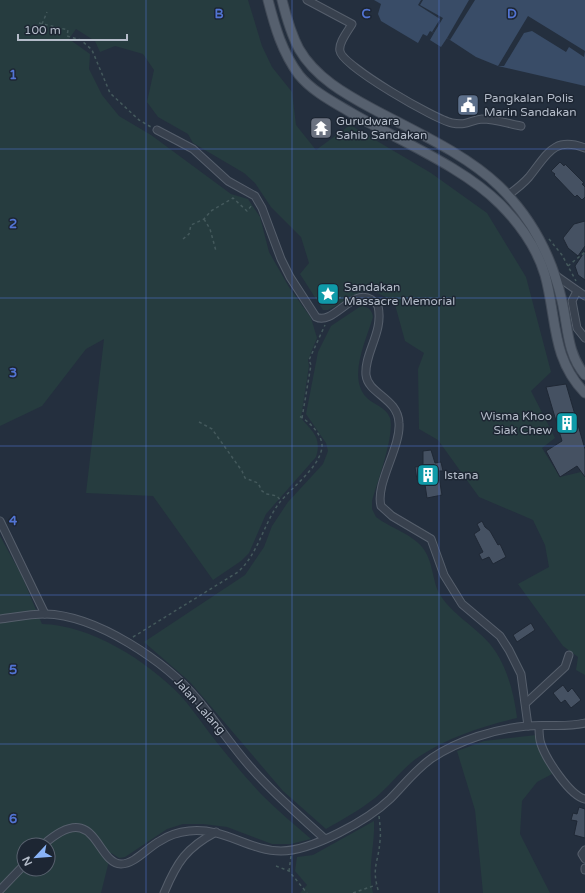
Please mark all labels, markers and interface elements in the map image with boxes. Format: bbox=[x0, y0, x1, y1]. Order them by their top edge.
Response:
text: B bbox=[214, 6, 224, 22]
text: C bbox=[361, 6, 371, 22]
text: D bbox=[507, 6, 517, 22]
scale bar bbox=[18, 16, 127, 42]
text: 100 m bbox=[24, 23, 61, 37]
text: 1 bbox=[9, 67, 17, 83]
place label: Pangkalan Polis Marin Sandakan bbox=[484, 91, 577, 119]
public building icon: Pangkalan Polis Marin Sandakan bbox=[455, 92, 481, 118]
place label: Gurudwara Sahib Sandakan bbox=[336, 114, 427, 142]
temple icon: Gurudwara Sahib Sandakan bbox=[308, 115, 334, 141]
text: 2 bbox=[9, 216, 17, 232]
place label: Sandakan Massacre Memorial bbox=[344, 280, 455, 308]
place icon: Sandakan Massacre Memorial bbox=[315, 281, 341, 307]
text: 3 bbox=[9, 365, 17, 381]
place label: Wisma Khoo Siak Chew bbox=[480, 409, 552, 437]
building icon: Wisma Khoo Siak Chew bbox=[554, 410, 580, 436]
building icon: Istana bbox=[415, 462, 441, 488]
place label: Istana bbox=[444, 468, 478, 482]
text: 4 bbox=[9, 513, 18, 529]
text: 5 bbox=[9, 662, 17, 678]
street label: Jalan Lalang bbox=[172, 675, 228, 737]
text: 6 bbox=[9, 811, 17, 827]
north arrow bbox=[16, 837, 56, 877]
text: N bbox=[20, 854, 35, 868]

